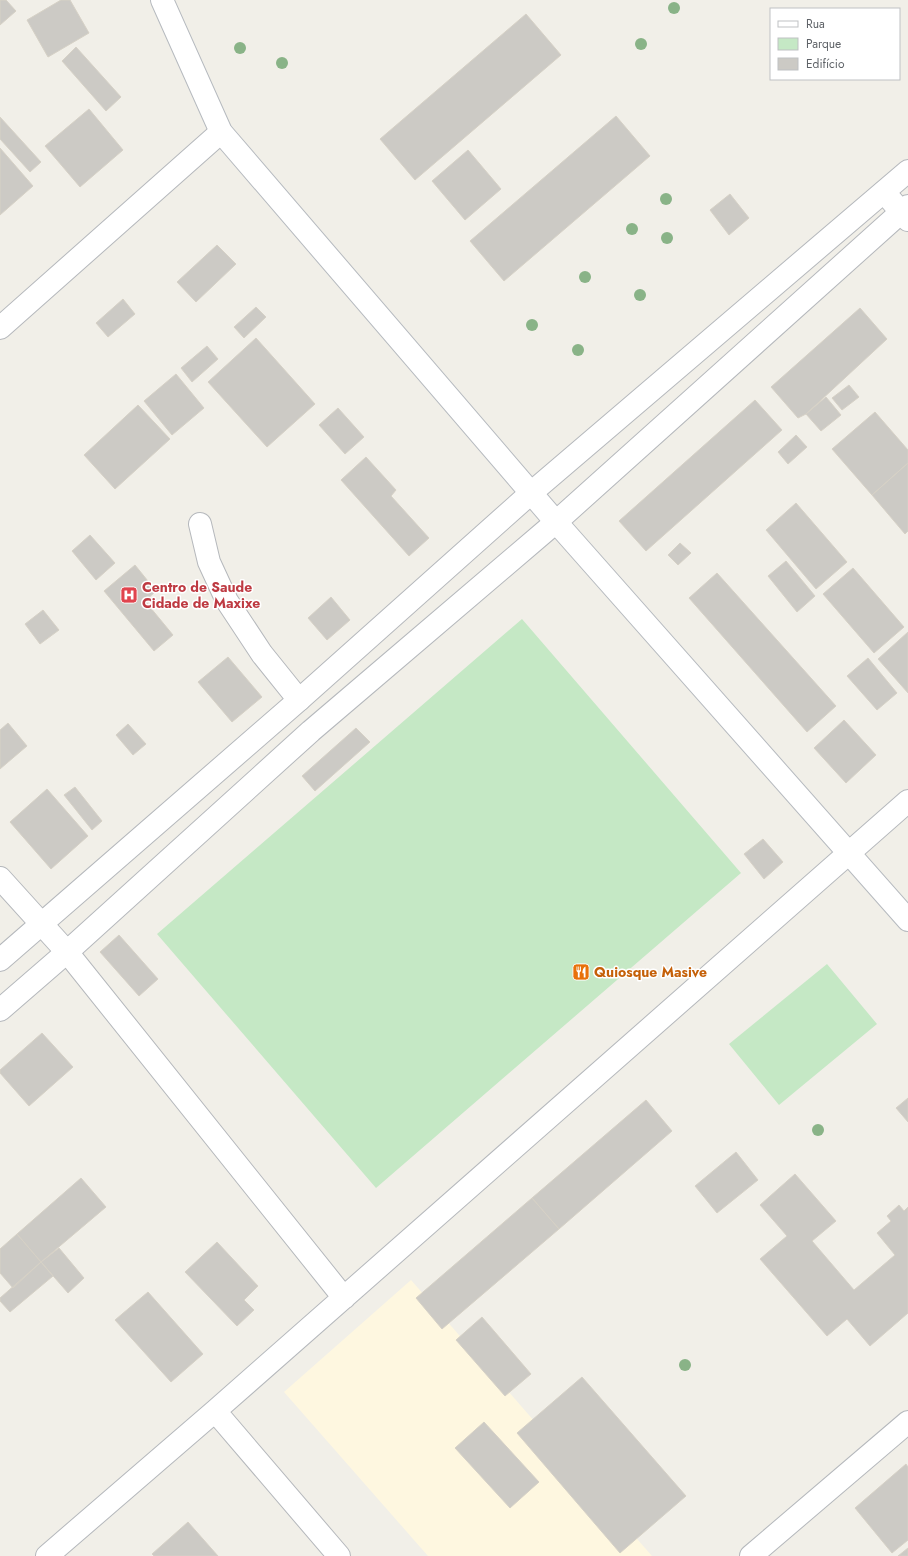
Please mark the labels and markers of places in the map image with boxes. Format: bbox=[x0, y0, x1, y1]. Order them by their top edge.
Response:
place label: Centro de Saude Cidade de Maxixe bbox=[142, 577, 260, 613]
hospital icon: Centro de Saude Cidade de Maxixe bbox=[119, 585, 139, 605]
restaurant icon: Quiosque Masive bbox=[571, 962, 591, 982]
place label: Quiosque Masive bbox=[594, 962, 707, 982]

